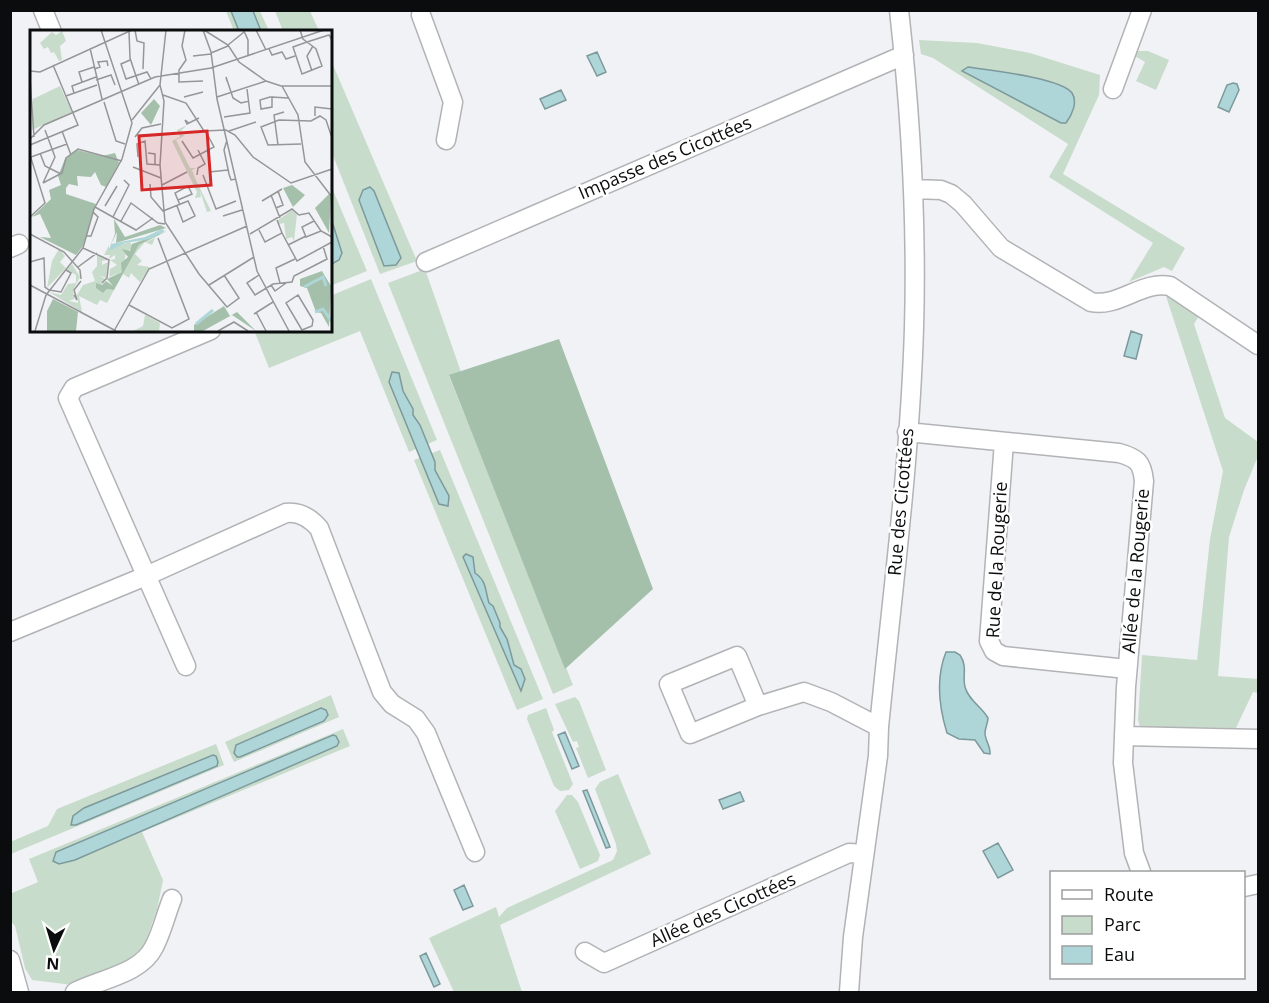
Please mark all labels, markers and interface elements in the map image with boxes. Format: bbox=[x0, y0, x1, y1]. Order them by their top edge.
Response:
inset map bbox=[30, 30, 332, 332]
street label: Impasse des Cicottées bbox=[574, 110, 755, 204]
street label: Rue des Cicottées bbox=[882, 427, 918, 577]
street label: Rue de la Rougerie bbox=[980, 481, 1012, 639]
street label: Allée de la Rougerie bbox=[1116, 488, 1154, 654]
street label: Allée des Cicottées bbox=[646, 866, 799, 952]
legend bbox=[1050, 871, 1245, 979]
text: Route bbox=[1104, 882, 1154, 906]
text: Parc bbox=[1104, 912, 1141, 936]
north arrow bbox=[24, 919, 84, 979]
text: Eau bbox=[1104, 942, 1135, 966]
text: N bbox=[46, 953, 60, 975]

